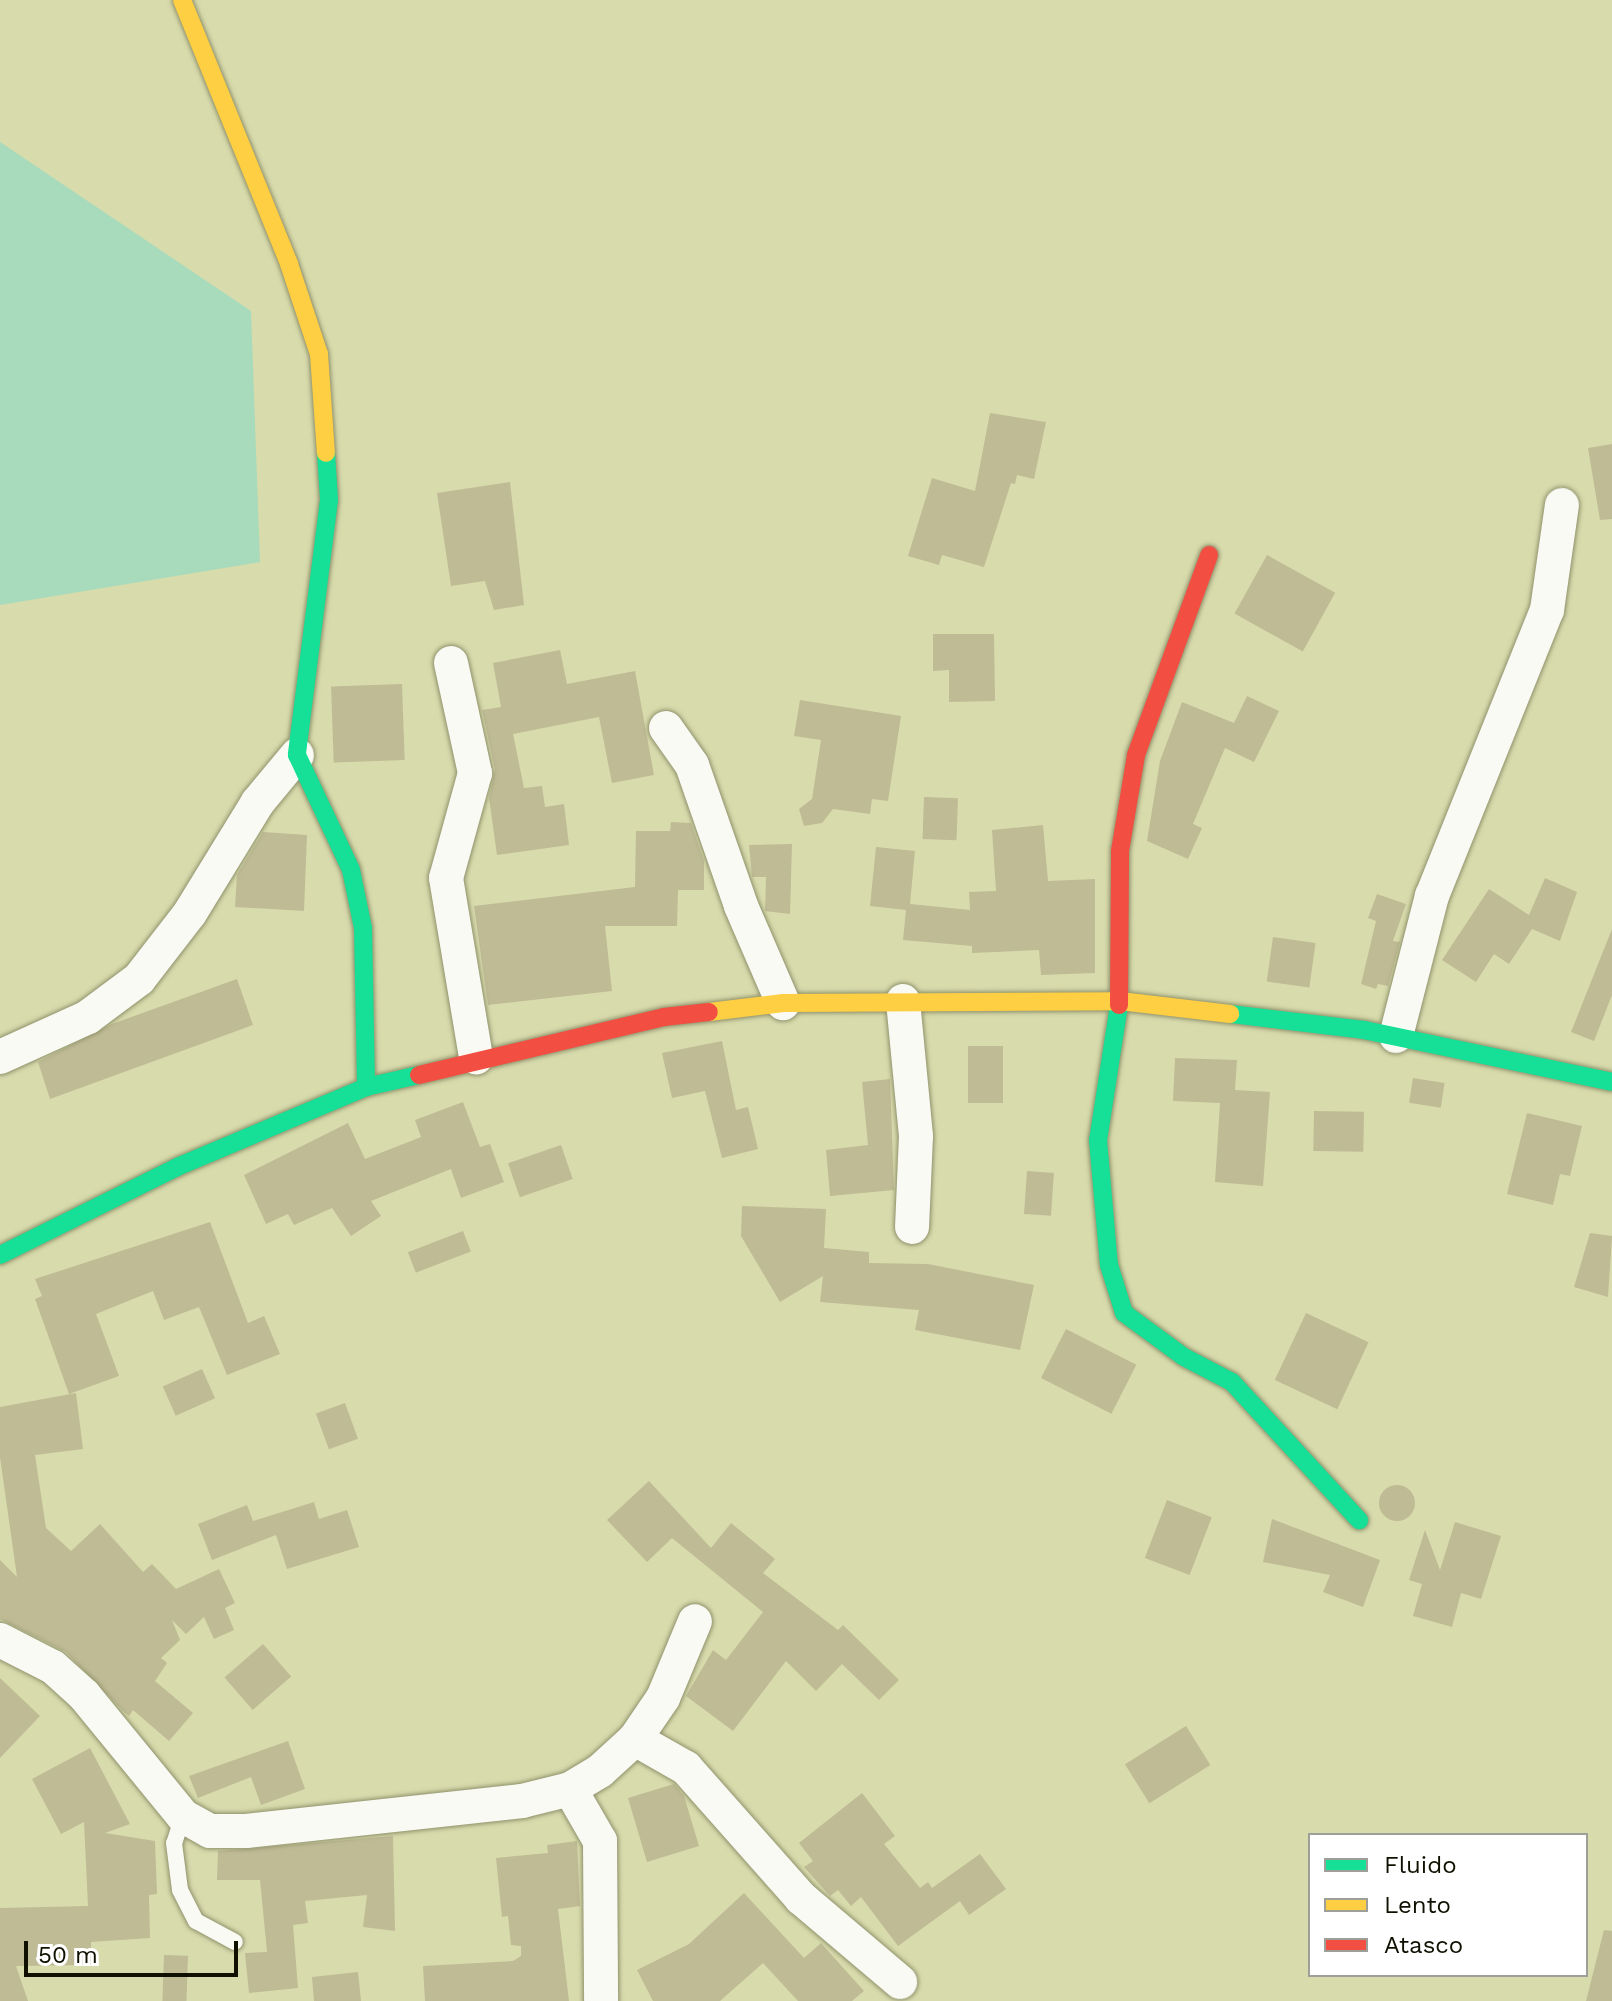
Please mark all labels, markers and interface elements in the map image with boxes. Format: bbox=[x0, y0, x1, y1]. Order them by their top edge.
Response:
legend bbox=[1308, 1833, 1588, 1977]
text: Fluido bbox=[1384, 1851, 1457, 1879]
text: Lento bbox=[1384, 1891, 1451, 1919]
scale bar bbox=[28, 1925, 242, 1975]
text: Atasco bbox=[1384, 1931, 1463, 1959]
text: 50 m bbox=[38, 1941, 98, 1969]

